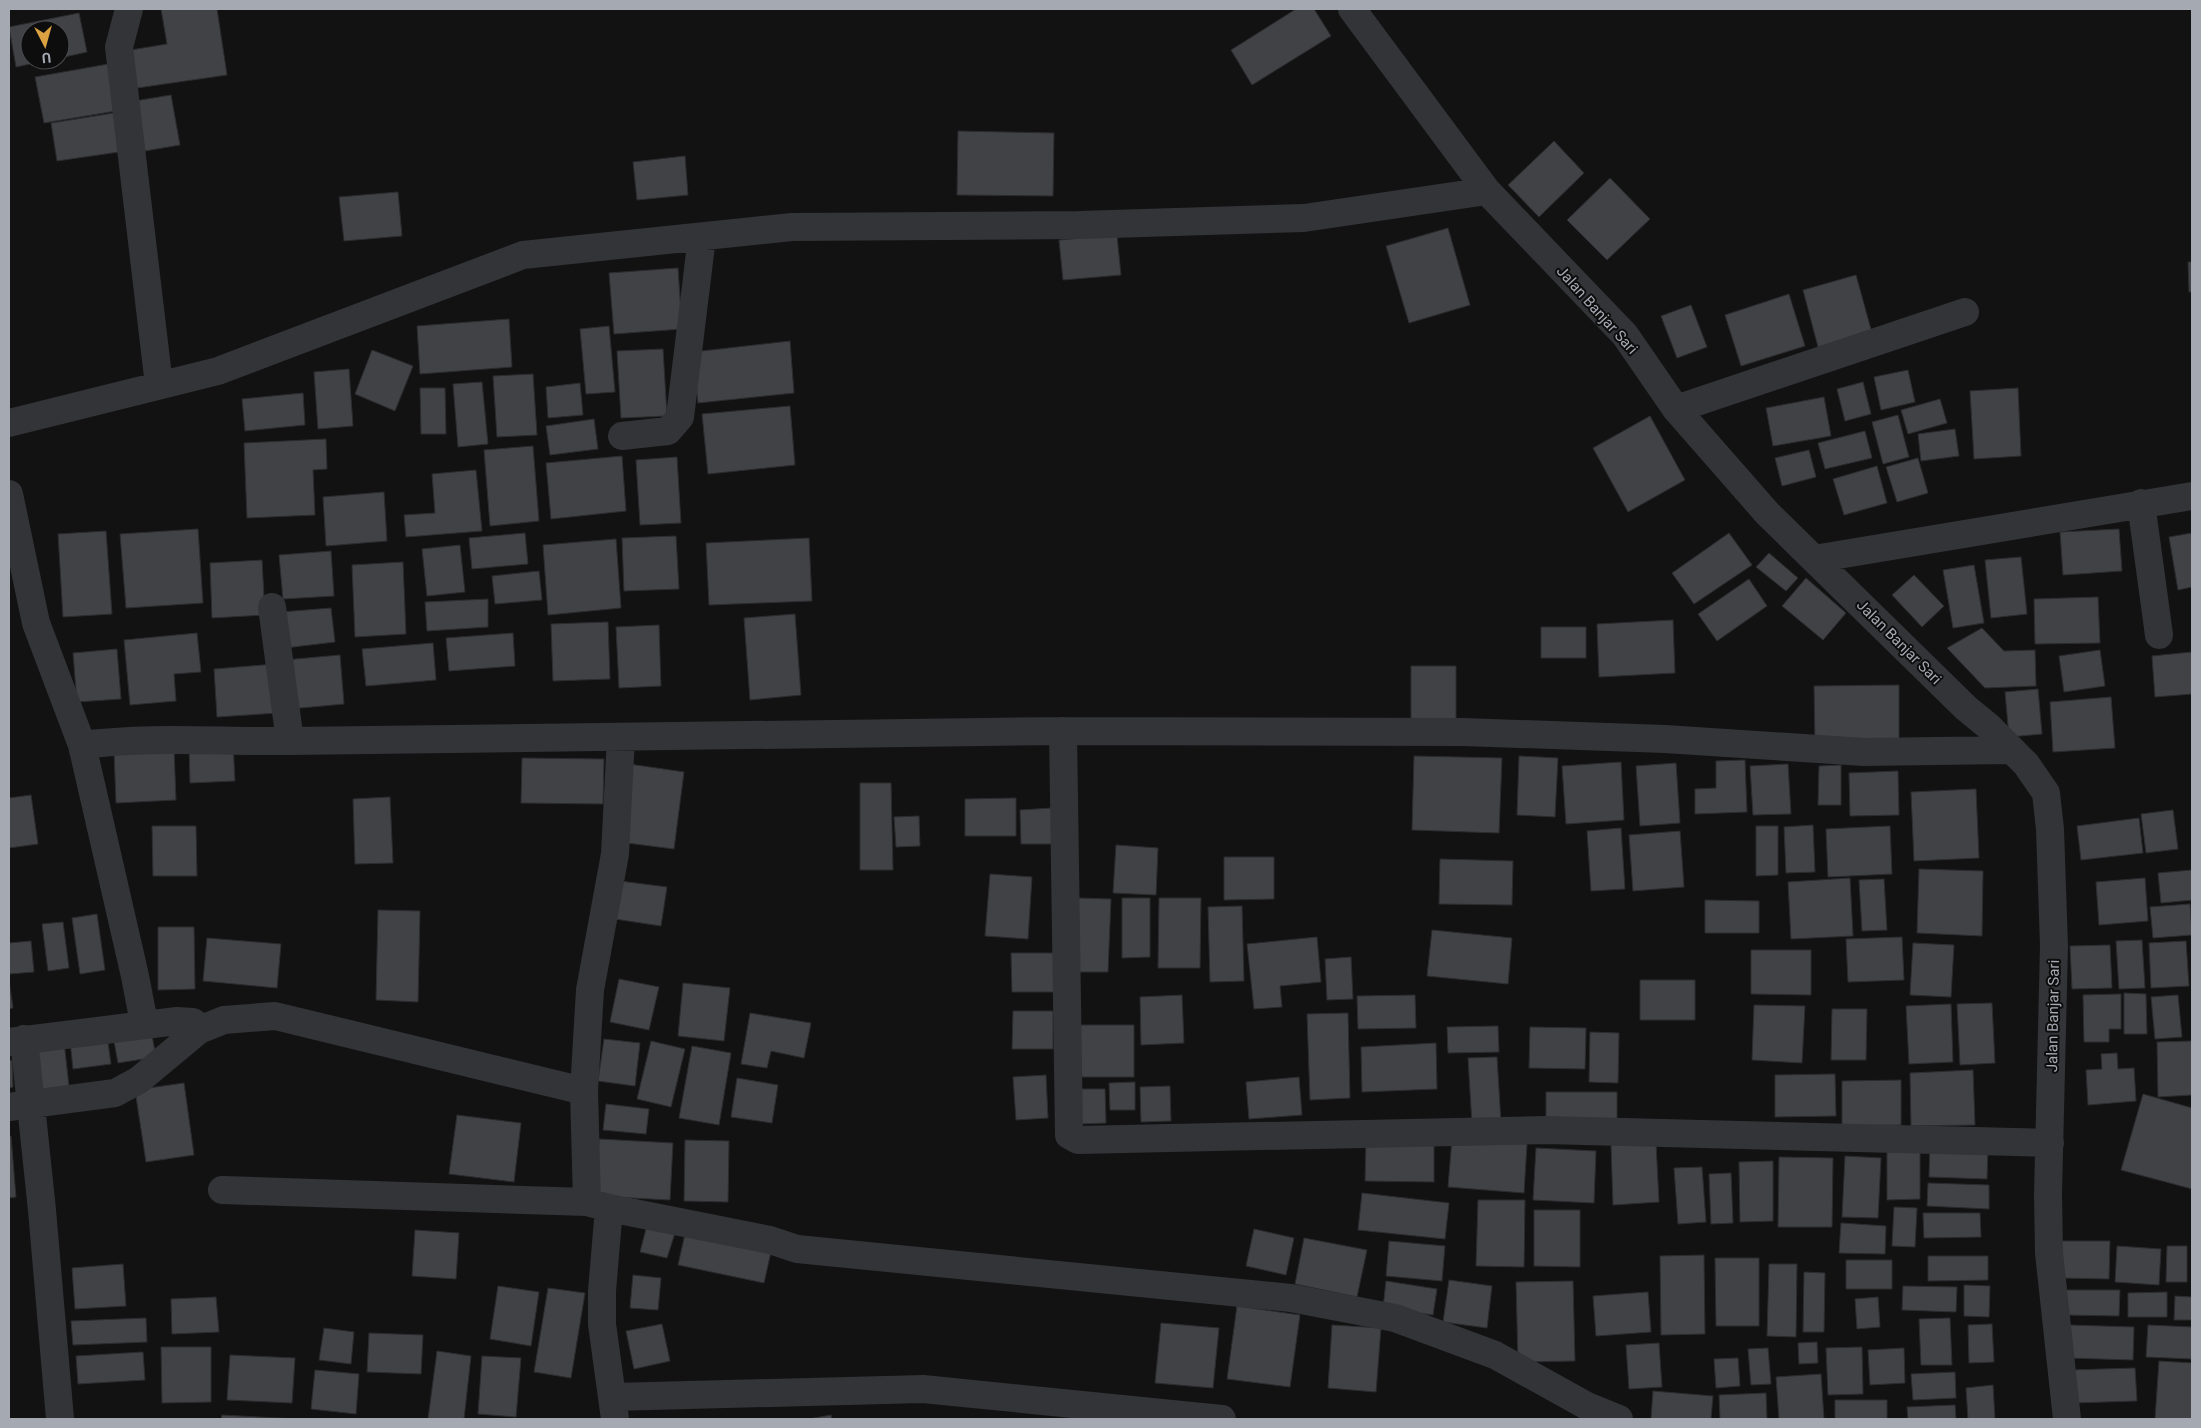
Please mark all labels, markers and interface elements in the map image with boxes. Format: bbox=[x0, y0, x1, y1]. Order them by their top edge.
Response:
north arrow bbox=[20, 20, 70, 70]
text: U bbox=[41, 49, 52, 66]
street label: Jalan Banjar Sari bbox=[1553, 262, 1641, 358]
street label: Jalan Banjar Sari bbox=[1853, 596, 1945, 688]
street label: Jalan Banjar Sari bbox=[2043, 960, 2063, 1072]

